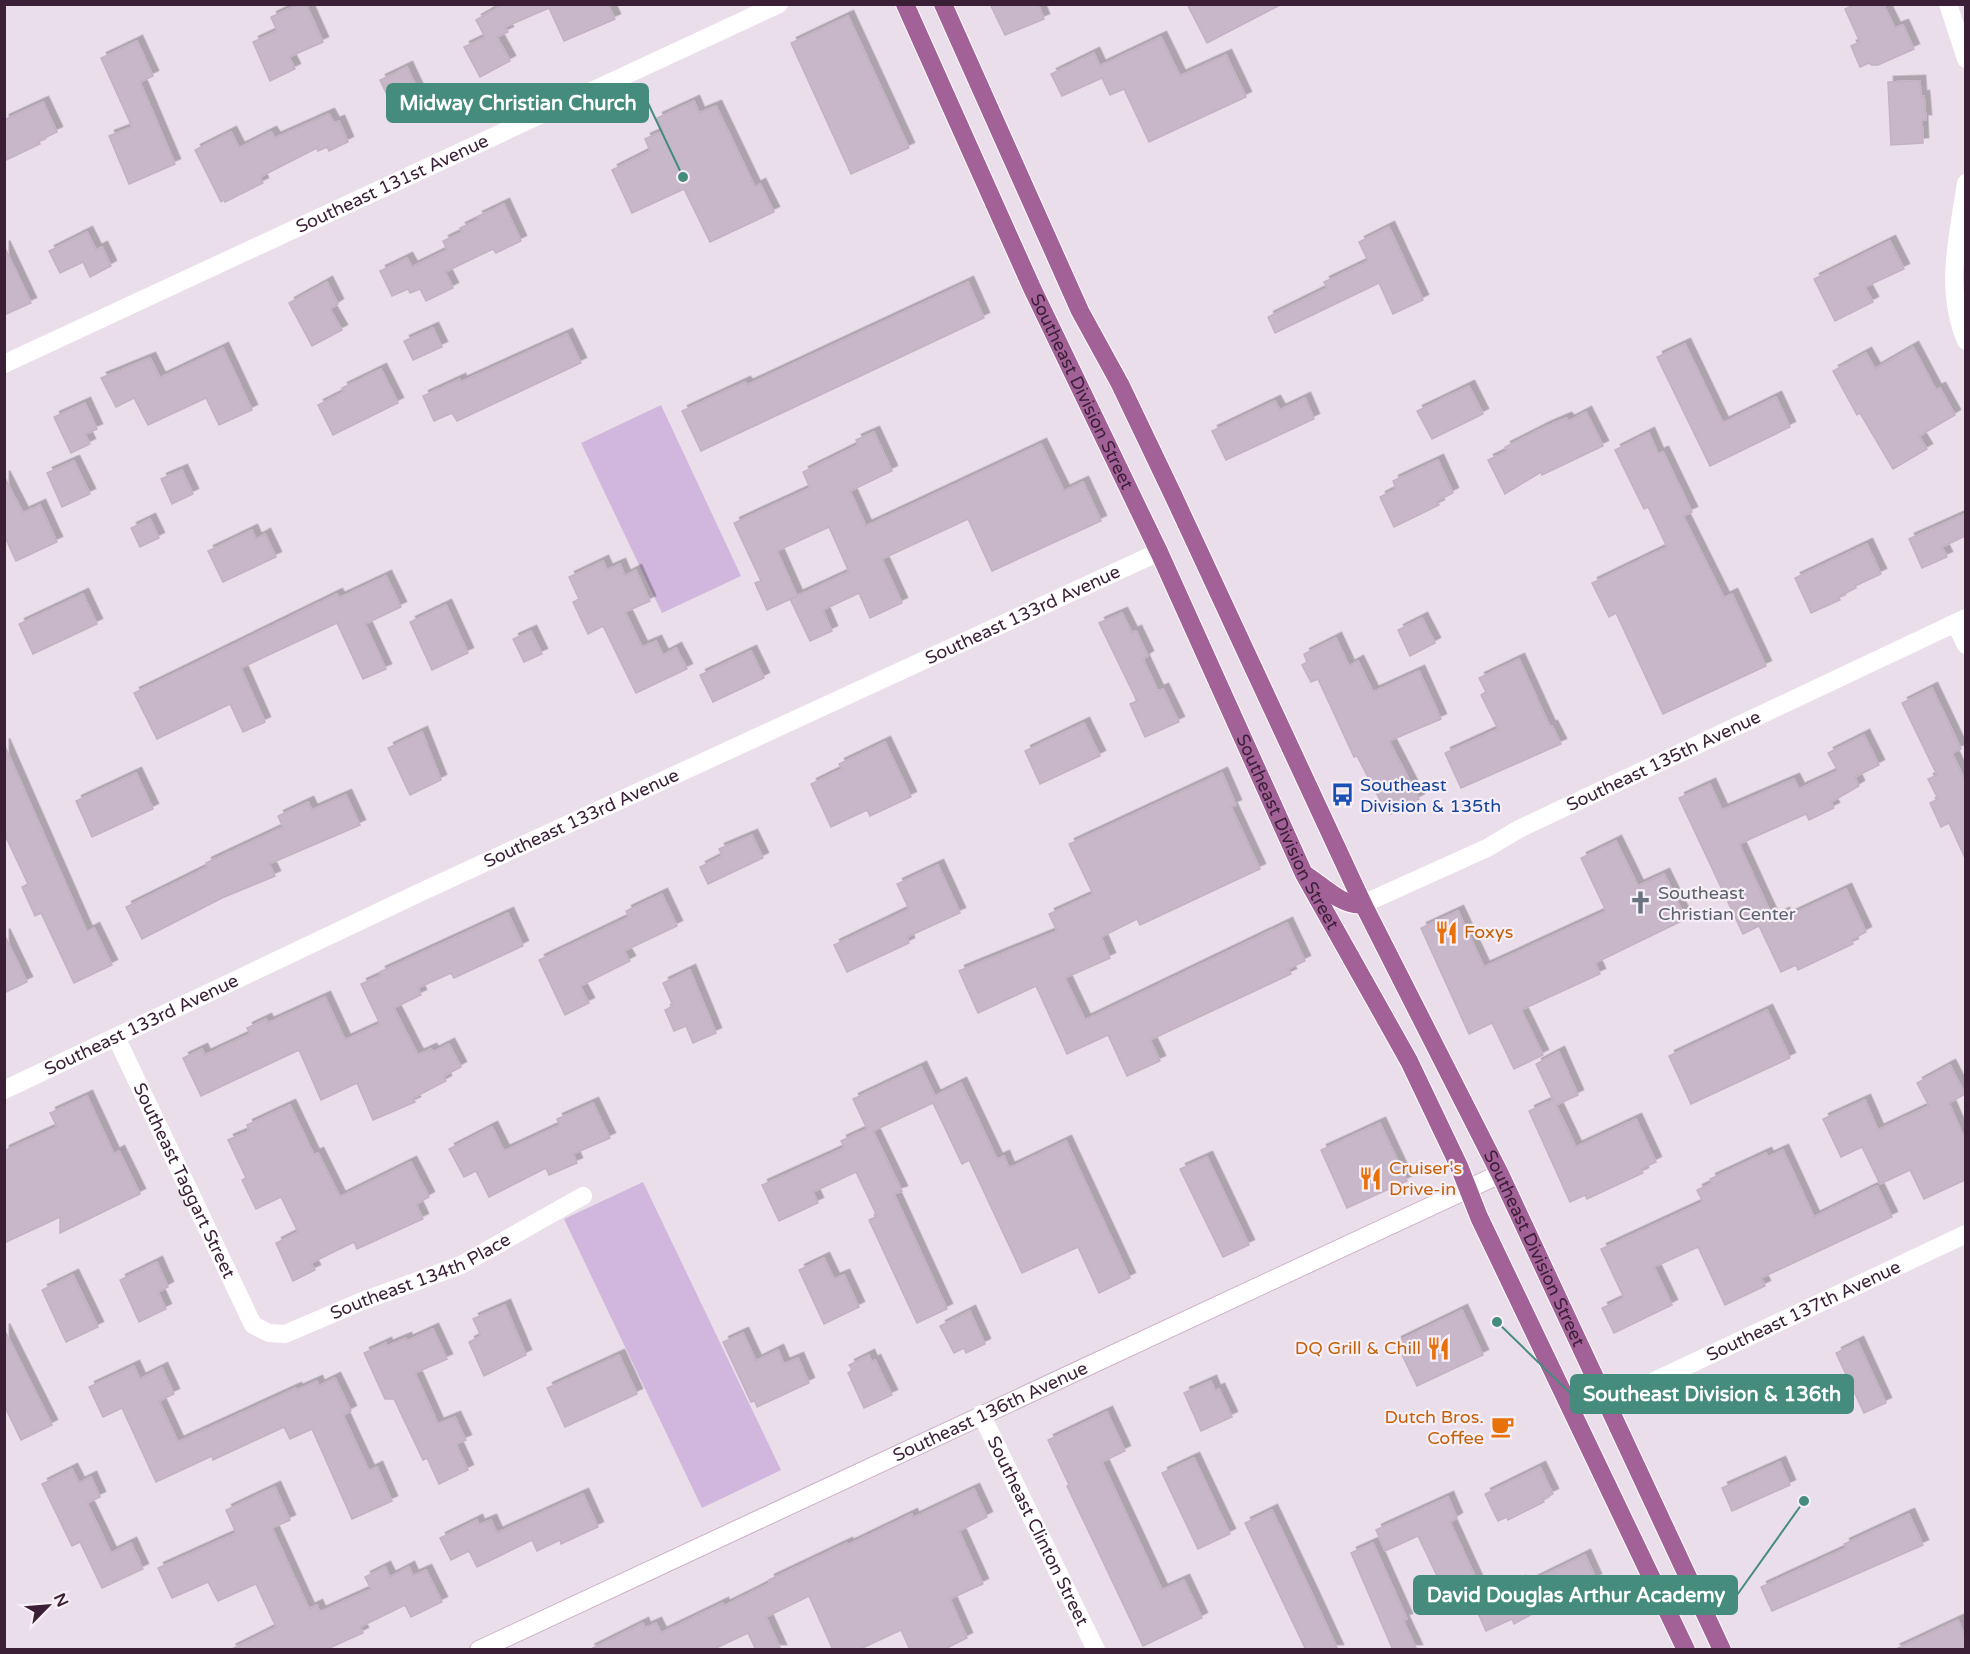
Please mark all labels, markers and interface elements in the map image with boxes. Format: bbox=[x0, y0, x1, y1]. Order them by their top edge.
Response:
callout: Midway Christian Church bbox=[387, 84, 648, 122]
text: Midway Christian Church bbox=[399, 92, 637, 116]
street label: Southeast 131st Avenue bbox=[292, 129, 492, 238]
street label: Southeast Division Street bbox=[1025, 290, 1138, 493]
street label: Southeast 133rd Avenue bbox=[922, 560, 1124, 669]
street label: Southeast 135th Avenue bbox=[1563, 706, 1764, 816]
street label: Southeast Division Street bbox=[1231, 730, 1344, 934]
street label: Southeast 133rd Avenue bbox=[480, 764, 682, 873]
place label: Southeast Division & 135th bbox=[1360, 774, 1501, 817]
bus stop icon: Southeast Division & 135th bbox=[1329, 782, 1355, 808]
place label: Southeast Christian Center bbox=[1658, 882, 1796, 925]
church icon: Southeast Christian Center bbox=[1627, 890, 1653, 916]
restaurant icon: Foxys bbox=[1433, 919, 1459, 945]
place label: Foxys bbox=[1464, 921, 1513, 943]
street label: Southeast 133rd Avenue bbox=[41, 969, 242, 1080]
street label: Southeast Taggart Street bbox=[128, 1079, 240, 1282]
street label: Southeast Division Street bbox=[1479, 1146, 1590, 1350]
place label: Cruiser's Drive-in bbox=[1389, 1157, 1462, 1200]
restaurant icon: Cruiser's Drive-in bbox=[1358, 1165, 1384, 1191]
street label: Southeast 134th Place bbox=[327, 1228, 514, 1324]
street label: Southeast 137th Avenue bbox=[1703, 1256, 1904, 1366]
restaurant icon: DQ Grill & Chill bbox=[1426, 1335, 1452, 1361]
place label: DQ Grill & Chill bbox=[1295, 1337, 1421, 1359]
street label: Southeast 136th Avenue bbox=[889, 1357, 1091, 1467]
callout: Southeast Division & 136th bbox=[1571, 1375, 1853, 1413]
text: Southeast Division & 136th bbox=[1583, 1383, 1841, 1407]
place label: Dutch Bros. Coffee bbox=[1384, 1406, 1484, 1449]
cafe icon: Dutch Bros. Coffee bbox=[1489, 1414, 1515, 1440]
street label: Southeast Clinton Street bbox=[982, 1432, 1094, 1629]
north arrow bbox=[18, 1576, 78, 1636]
callout: David Douglas Arthur Academy bbox=[1414, 1576, 1737, 1614]
text: David Douglas Arthur Academy bbox=[1427, 1584, 1726, 1608]
text: N bbox=[49, 1590, 72, 1610]

